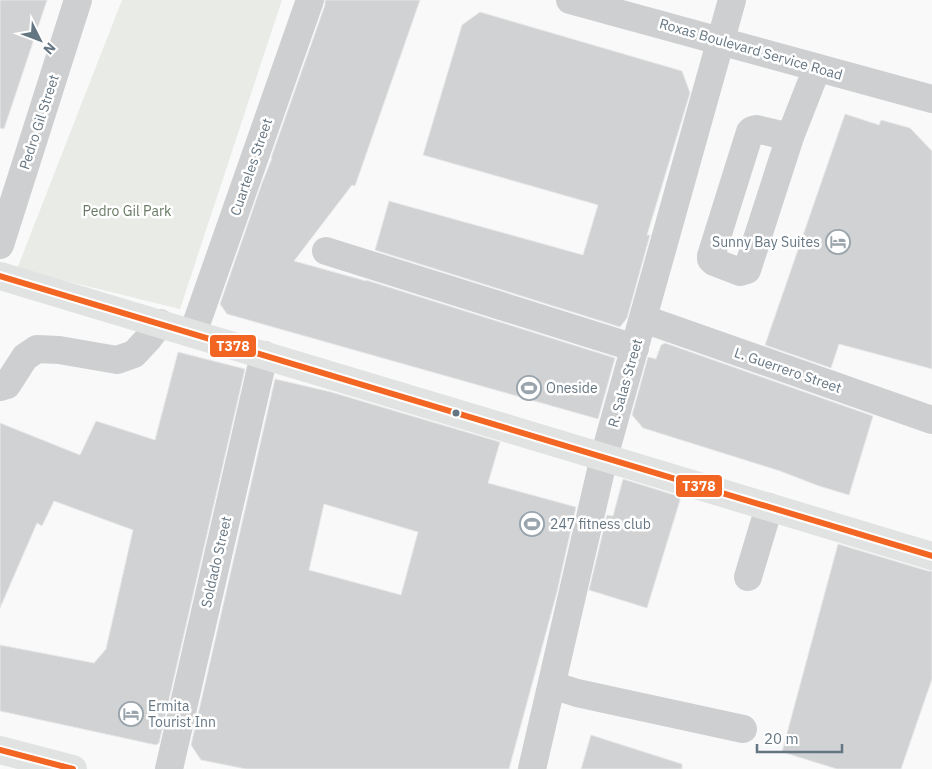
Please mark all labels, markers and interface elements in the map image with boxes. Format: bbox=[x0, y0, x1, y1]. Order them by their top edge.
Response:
street label: Roxas Boulevard Service Road bbox=[657, 14, 845, 84]
north arrow bbox=[15, 15, 65, 65]
text: N bbox=[40, 39, 60, 58]
street label: Pedro Gil Street bbox=[15, 72, 63, 172]
street label: Cuarteles Street bbox=[226, 116, 276, 218]
park label: Pedro Gil Park bbox=[83, 202, 172, 220]
hotel icon: Sunny Bay Suites bbox=[825, 229, 851, 255]
place label: Sunny Bay Suites bbox=[712, 233, 820, 251]
line badge: T378 bbox=[209, 334, 257, 358]
street label: R. Salas Street bbox=[604, 336, 646, 429]
text: T378 bbox=[216, 337, 250, 355]
street label: L. Guerrero Street bbox=[732, 343, 844, 397]
sports icon: Oneside bbox=[516, 375, 542, 401]
place label: Oneside bbox=[546, 379, 598, 397]
unlabelled marker bbox=[451, 408, 461, 418]
line badge: T378 bbox=[675, 474, 723, 498]
text: T378 bbox=[682, 477, 716, 495]
sports icon: 247 fitness club bbox=[519, 511, 545, 537]
street label: Soldado Street bbox=[197, 515, 235, 609]
place label: 247 fitness club bbox=[550, 515, 651, 533]
place label: Ermita Tourist Inn bbox=[148, 697, 216, 731]
hotel icon: Ermita Tourist Inn bbox=[118, 701, 144, 727]
scale bar bbox=[757, 722, 842, 754]
text: 20 m bbox=[764, 729, 799, 748]

